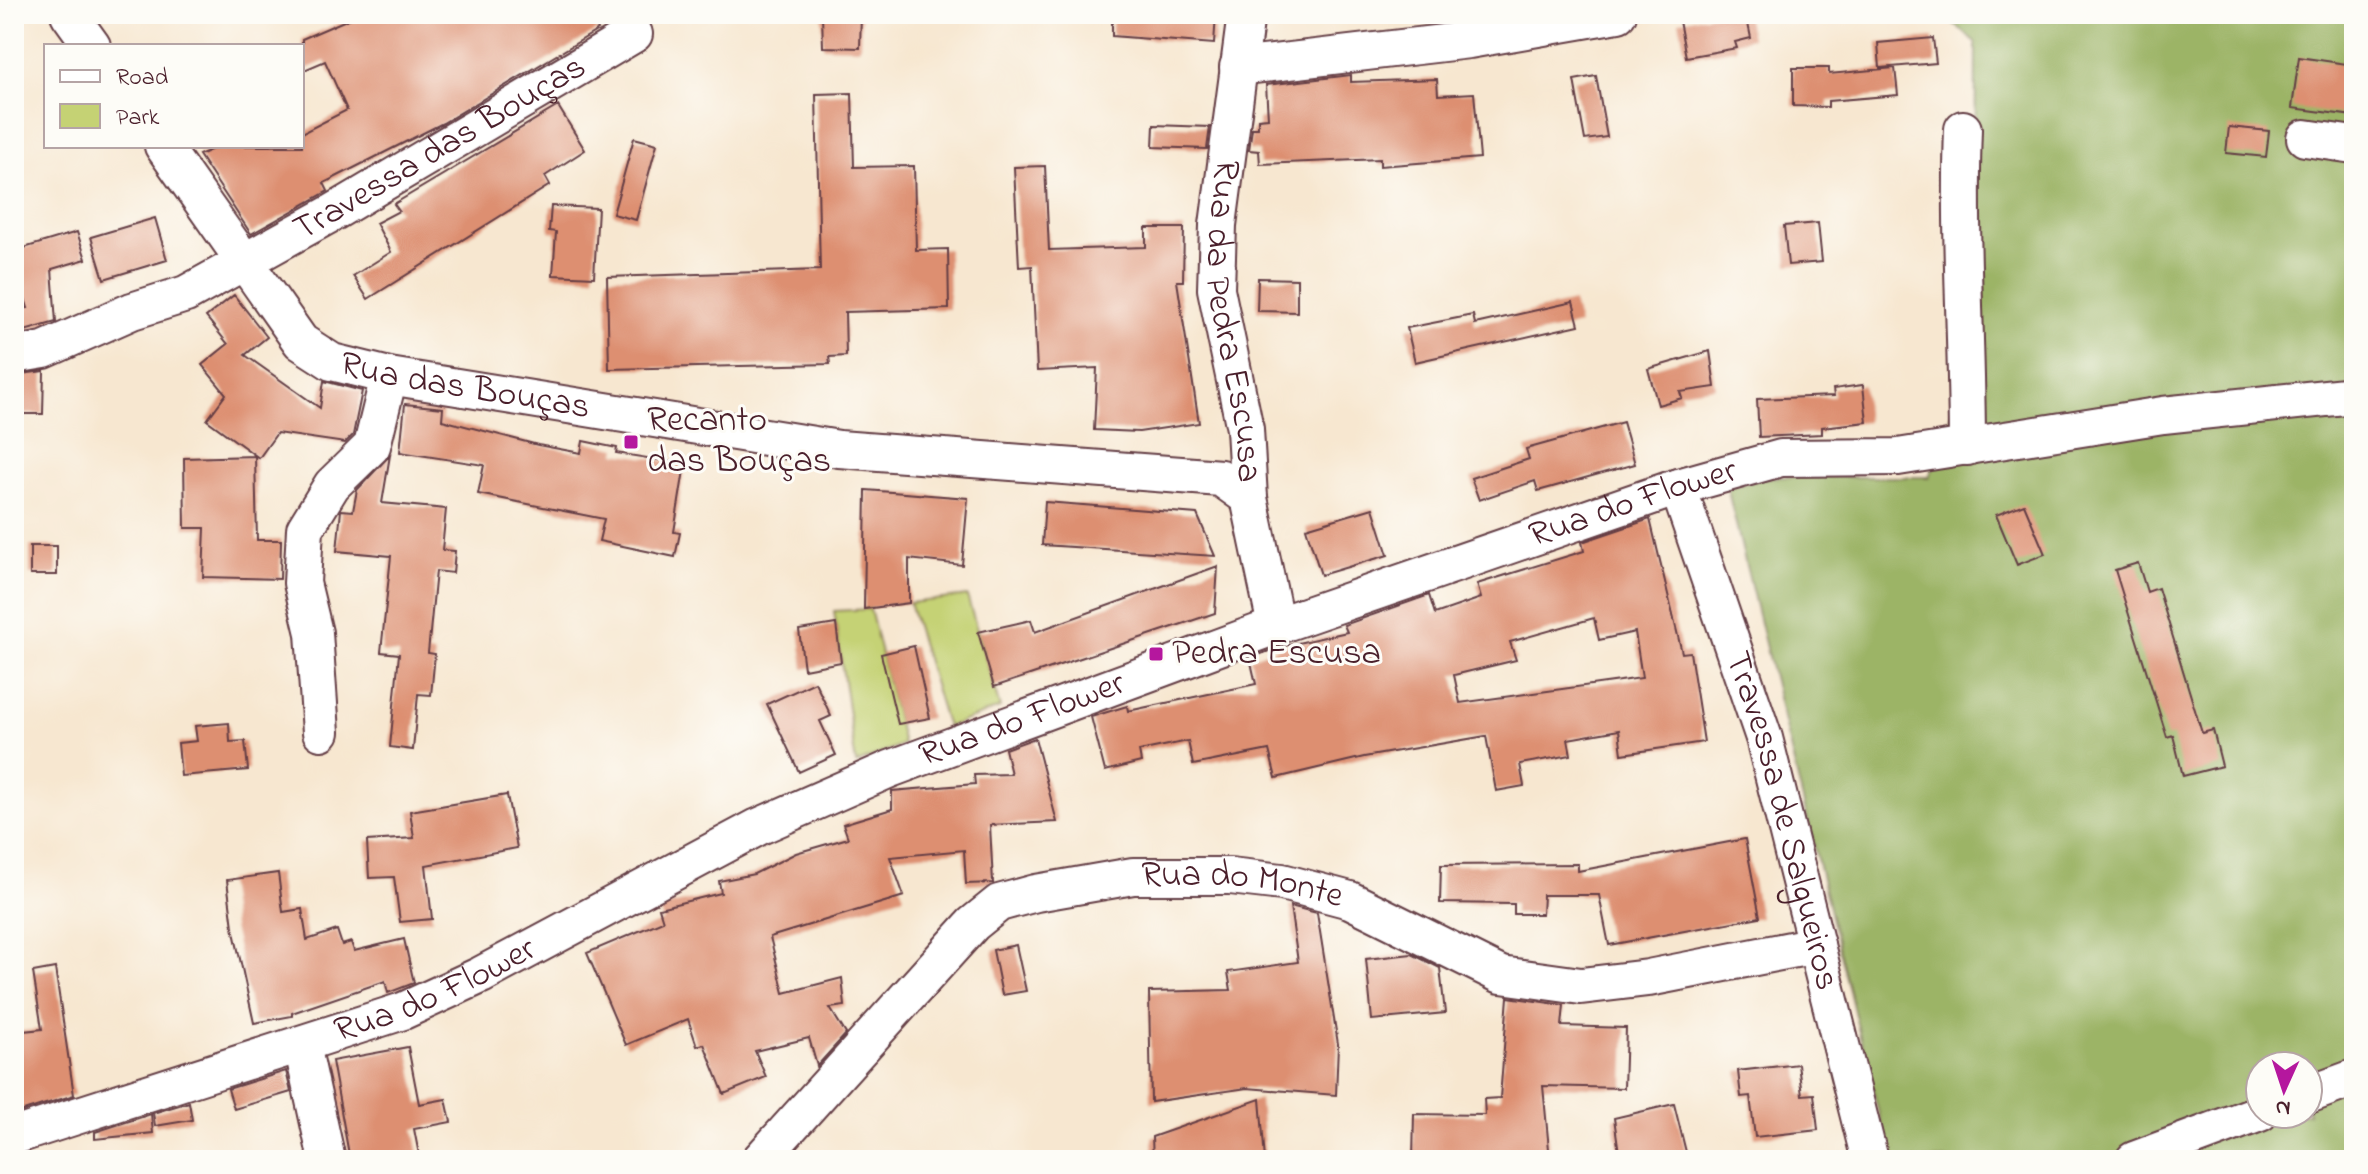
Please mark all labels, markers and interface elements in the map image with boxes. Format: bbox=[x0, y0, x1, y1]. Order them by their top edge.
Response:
street label: Travessa das Bouças bbox=[284, 42, 596, 256]
legend bbox=[44, 44, 304, 148]
text: Road bbox=[116, 61, 169, 96]
text: Park bbox=[116, 101, 160, 136]
street label: Rua da Pedra Escusa bbox=[1189, 156, 1275, 484]
street label: Rua das Bouças bbox=[334, 338, 594, 435]
place label: Recanto das Bouças bbox=[647, 395, 831, 489]
marker: Recanto das Bouças bbox=[622, 433, 640, 451]
street label: Rua do Flower bbox=[1522, 445, 1744, 563]
place label: Pedra Escusa bbox=[1172, 628, 1381, 681]
street label: Travessa de Salgueiros bbox=[1710, 644, 1853, 996]
marker: Pedra Escusa bbox=[1147, 645, 1165, 663]
street label: Rua do Flower bbox=[912, 657, 1134, 782]
street label: Rua do Monte bbox=[1141, 850, 1350, 924]
street label: Rua do Flower bbox=[328, 923, 547, 1058]
north arrow bbox=[2244, 1050, 2324, 1130]
text: N bbox=[2275, 1091, 2291, 1123]

